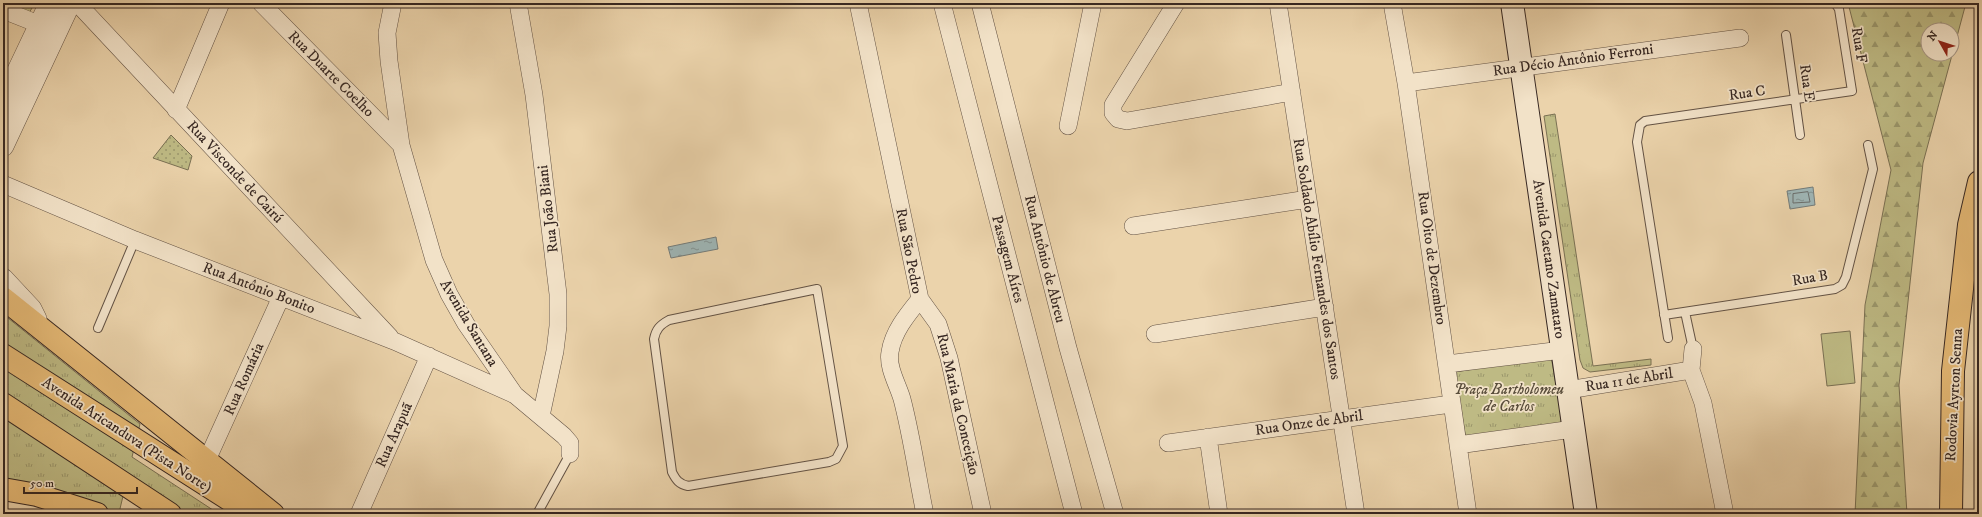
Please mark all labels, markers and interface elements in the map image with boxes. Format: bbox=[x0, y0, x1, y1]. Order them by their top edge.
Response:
north arrow bbox=[1920, 22, 1960, 62]
street label: Rua F bbox=[1847, 26, 1871, 64]
street label: Rua Duarte Coelho bbox=[284, 27, 378, 121]
text: N bbox=[1925, 28, 1941, 44]
street label: Rua Décio Antônio Ferroni bbox=[1492, 39, 1655, 81]
street label: Rua E bbox=[1795, 63, 1819, 103]
street label: Rua C bbox=[1727, 81, 1767, 105]
street label: Rua Visconde de Cairú bbox=[183, 117, 287, 227]
street label: Rua Soldado Abílio Fernandes dos Santos bbox=[1289, 137, 1345, 381]
street label: Rua João Biani bbox=[533, 164, 563, 254]
street label: Avenida Caetano Zamataro bbox=[1528, 178, 1570, 340]
street label: Rua Oito de Dezembro bbox=[1413, 190, 1451, 326]
street label: Rua Antônio de Abreu bbox=[1020, 193, 1070, 325]
street label: Rua São Pedro bbox=[891, 207, 927, 295]
street label: Passagem Aíres bbox=[987, 213, 1029, 305]
street label: Rua Antônio Bonito bbox=[200, 258, 318, 318]
street label: Rua B bbox=[1790, 265, 1830, 291]
street label: Avenida Santana bbox=[436, 276, 503, 371]
street label: Rodovia Ayrton Senna bbox=[1941, 327, 1967, 462]
street label: Rua Maria da Conceição bbox=[932, 331, 984, 477]
street label: Rua Romária bbox=[220, 339, 269, 418]
street label: Rua 11 de Abril bbox=[1584, 364, 1675, 396]
street label: Avenida Aricanduva (Pista Norte) bbox=[38, 373, 216, 497]
park label: Praça Bartholomeu de Carlos bbox=[1454, 380, 1564, 416]
street label: Rua Arapuã bbox=[371, 399, 417, 471]
street label: Rua Onze de Abril bbox=[1254, 406, 1365, 440]
scale bar bbox=[24, 469, 137, 495]
text: 50 m bbox=[30, 476, 54, 491]

